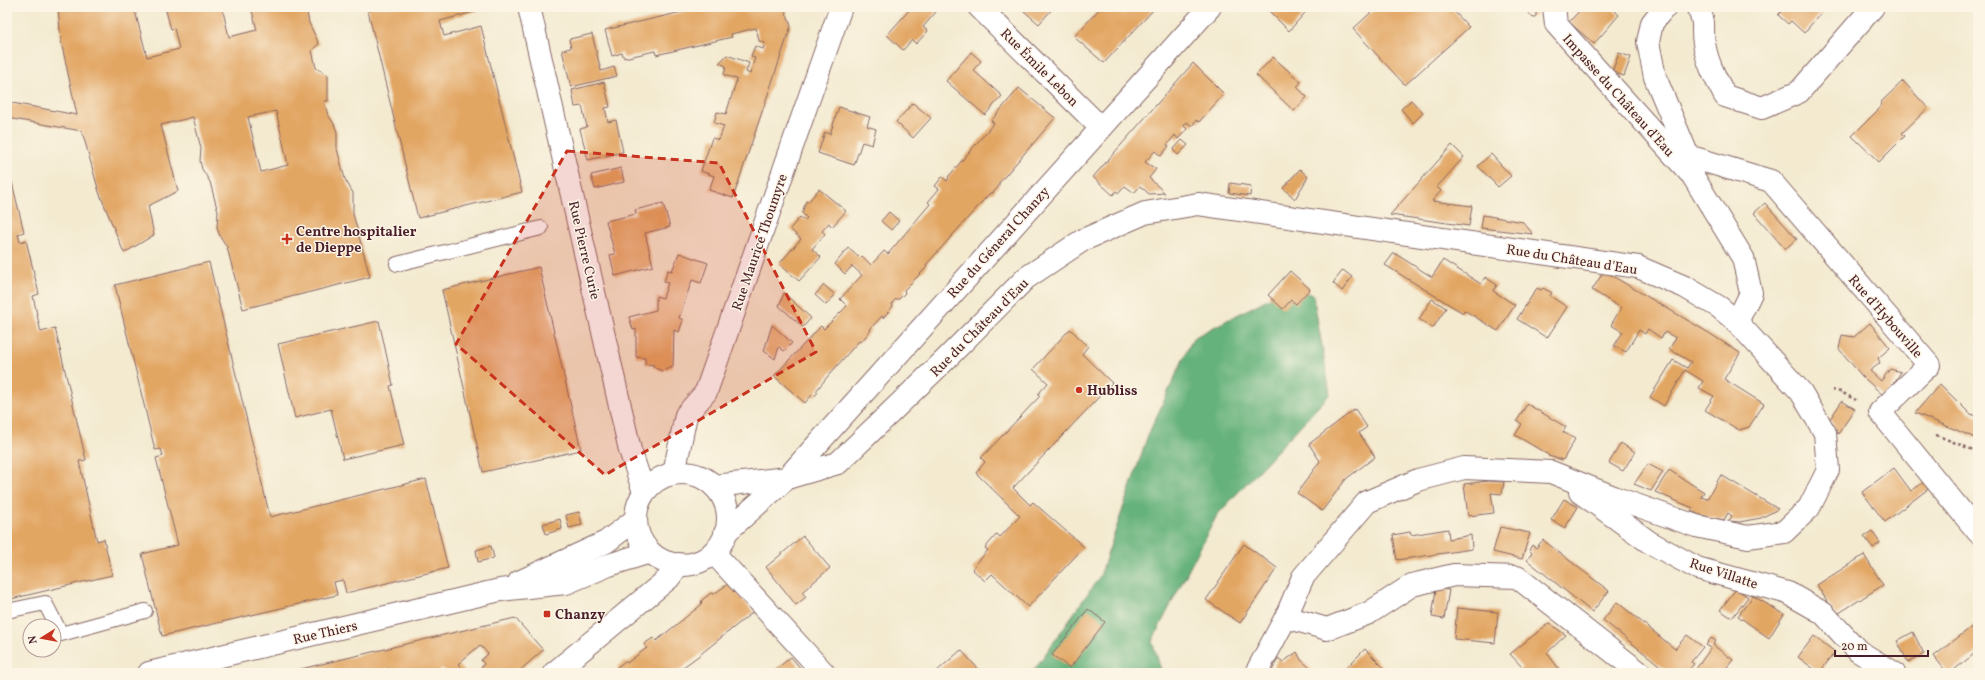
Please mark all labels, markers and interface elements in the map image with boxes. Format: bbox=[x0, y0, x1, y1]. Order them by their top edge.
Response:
street label: Rue Émile Lebon bbox=[996, 25, 1082, 111]
street label: Impasse du Château d'Eau bbox=[1557, 30, 1678, 162]
street label: Rue Maurice Thoumyre bbox=[728, 171, 793, 314]
street label: Rue du Géneral Chanzy bbox=[944, 183, 1055, 303]
street label: Rue Pierre Curie bbox=[563, 199, 604, 302]
place label: Centre hospitalier de Dieppe bbox=[296, 223, 417, 258]
marker: Centre hospitalier de Dieppe bbox=[281, 233, 293, 245]
street label: Rue du Château d'Eau bbox=[1505, 241, 1639, 280]
street label: Rue d'Hybouville bbox=[1843, 271, 1927, 363]
street label: Rue du Château d'Eau bbox=[926, 274, 1034, 382]
place label: Hubliss bbox=[1087, 382, 1137, 401]
marker: Hubliss bbox=[1074, 385, 1084, 395]
street label: Rue Villatte bbox=[1687, 554, 1761, 595]
place label: Chanzy bbox=[555, 606, 605, 625]
marker: Chanzy bbox=[542, 609, 552, 619]
street label: Rue Thiers bbox=[291, 617, 359, 650]
north arrow bbox=[22, 618, 62, 658]
scale bar bbox=[1835, 632, 1928, 658]
text: N bbox=[26, 634, 42, 645]
text: 20 m bbox=[1841, 639, 1868, 655]

